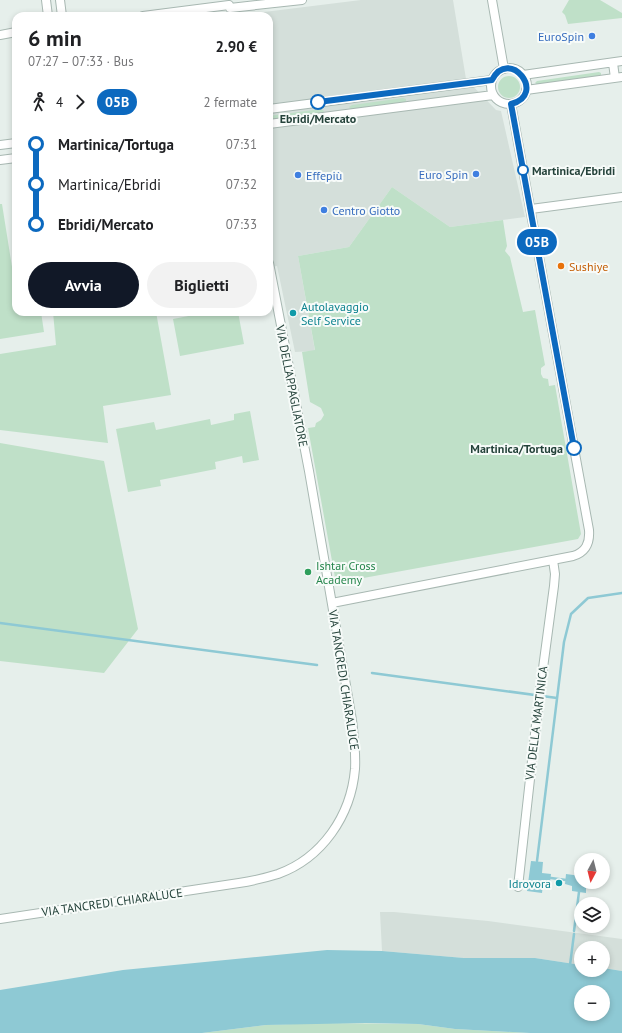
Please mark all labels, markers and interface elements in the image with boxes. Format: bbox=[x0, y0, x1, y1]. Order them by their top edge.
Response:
text: 6 min bbox=[28, 24, 82, 52]
place label: EuroSpin bbox=[538, 29, 584, 44]
marker: EuroSpin bbox=[587, 31, 597, 41]
text: 2.90 € bbox=[215, 37, 257, 56]
text: 07:27 – 07:33 · Bus bbox=[28, 53, 134, 70]
icon: walk bbox=[28, 91, 50, 113]
icon: forward bbox=[69, 91, 91, 113]
text: 05B bbox=[105, 93, 129, 111]
text: 4 bbox=[56, 94, 63, 111]
text: 2 fermate bbox=[204, 94, 257, 111]
marker: Ebridi/Mercato bbox=[310, 94, 326, 110]
place label: Ebridi/Mercato bbox=[280, 111, 357, 126]
text: Martinica/Tortuga bbox=[58, 135, 174, 154]
text: 07:31 bbox=[226, 136, 257, 153]
place label: Martinica/Ebridi bbox=[532, 163, 615, 178]
marker: Martinica/Ebridi bbox=[517, 164, 529, 176]
place label: Euro Spin bbox=[419, 167, 468, 182]
place label: Effepiù bbox=[306, 168, 342, 183]
marker: Euro Spin bbox=[471, 169, 481, 179]
marker: Effepiù bbox=[293, 170, 303, 180]
text: Martinica/Ebridi bbox=[58, 175, 161, 194]
text: 07:32 bbox=[226, 176, 257, 193]
place label: Centro Giotto bbox=[332, 203, 400, 218]
marker: Centro Giotto bbox=[319, 205, 329, 215]
text: Ebridi/Mercato bbox=[58, 215, 153, 234]
text: 07:33 bbox=[226, 216, 257, 233]
line badge: 05B bbox=[514, 229, 560, 255]
text: 05B bbox=[525, 233, 549, 251]
place label: Sushiye bbox=[569, 259, 608, 274]
marker: Sushiye bbox=[556, 261, 566, 271]
button: Avvia bbox=[28, 262, 139, 308]
button: Biglietti bbox=[147, 262, 257, 308]
place label: Autolavaggio Self Service bbox=[301, 299, 369, 328]
marker: Autolavaggio Self Service bbox=[288, 308, 298, 318]
street label: VIA DELL'APPAGLIATORE bbox=[273, 323, 311, 448]
marker: Martinica/Tortuga bbox=[566, 440, 582, 456]
place label: Martinica/Tortuga bbox=[470, 441, 563, 456]
place label: Ishtar Cross Academy bbox=[316, 558, 376, 587]
marker: Ishtar Cross Academy bbox=[303, 567, 313, 577]
street label: VIA TANCREDI CHIARALUCE bbox=[325, 608, 363, 751]
street label: VIA DELLA MARTINICA bbox=[521, 665, 550, 782]
north arrow bbox=[574, 853, 610, 889]
map controls bbox=[574, 853, 610, 1021]
place label: Idrovora bbox=[509, 876, 551, 891]
marker: Idrovora bbox=[554, 878, 564, 888]
street label: VIA TANCREDI CHIARALUCE bbox=[40, 885, 183, 919]
button: layers bbox=[574, 897, 610, 933]
button: + bbox=[574, 941, 610, 977]
button: − bbox=[574, 985, 610, 1021]

